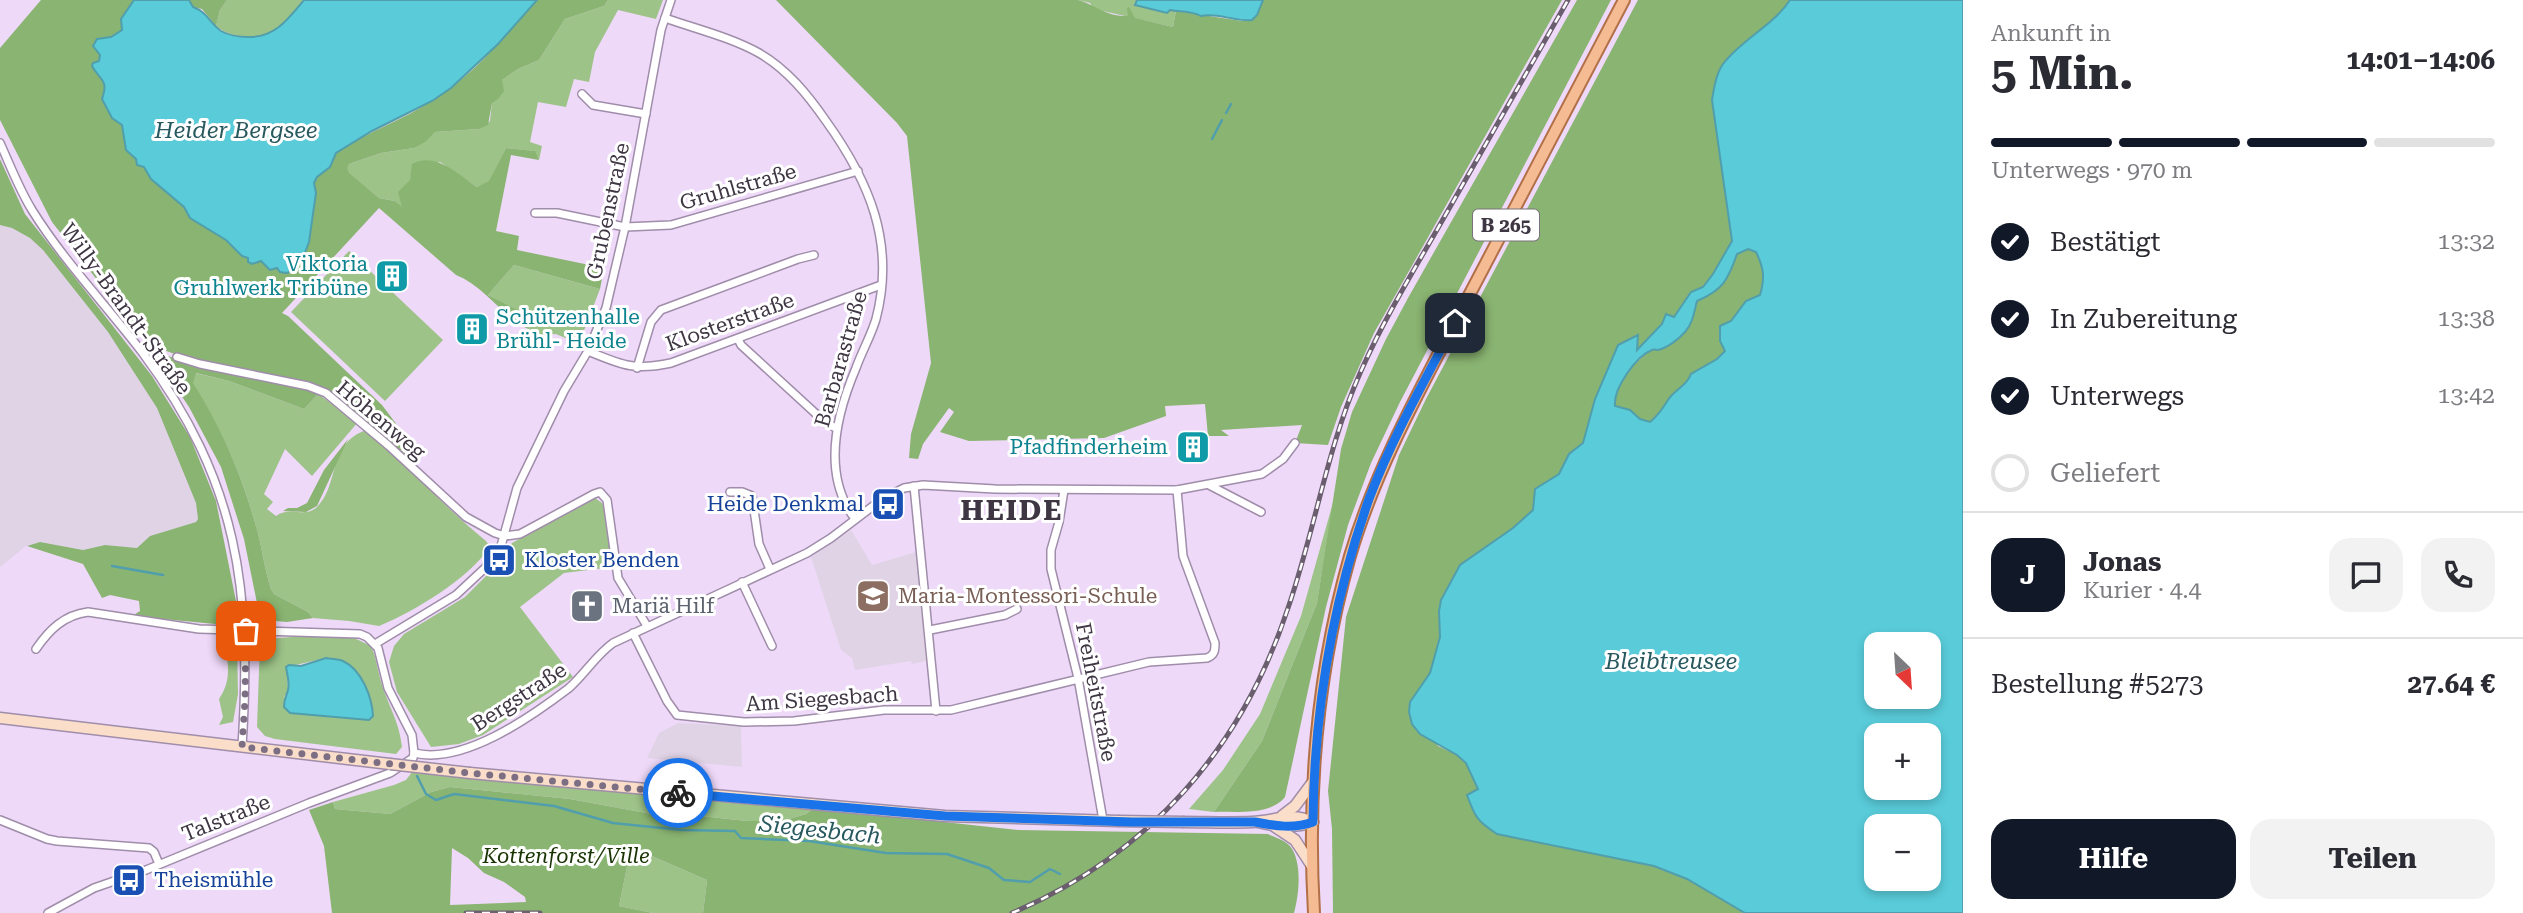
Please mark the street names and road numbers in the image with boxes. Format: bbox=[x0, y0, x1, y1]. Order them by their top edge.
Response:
street label: Grubenstraße bbox=[582, 141, 634, 281]
street label: Gruhlstraße bbox=[677, 159, 799, 215]
road number: B 265 bbox=[1473, 210, 1539, 241]
street label: Willy-Brandt-Straße bbox=[56, 219, 196, 399]
street label: Klosterstraße bbox=[663, 288, 797, 356]
street label: Barbarastraße bbox=[810, 288, 872, 430]
street label: Höhenweg bbox=[332, 376, 430, 464]
street label: Freiheitstraße bbox=[1071, 621, 1121, 763]
street label: Bergstraße bbox=[467, 658, 571, 736]
street label: Am Siegesbach bbox=[745, 682, 900, 716]
street label: Talstraße bbox=[178, 789, 274, 847]

